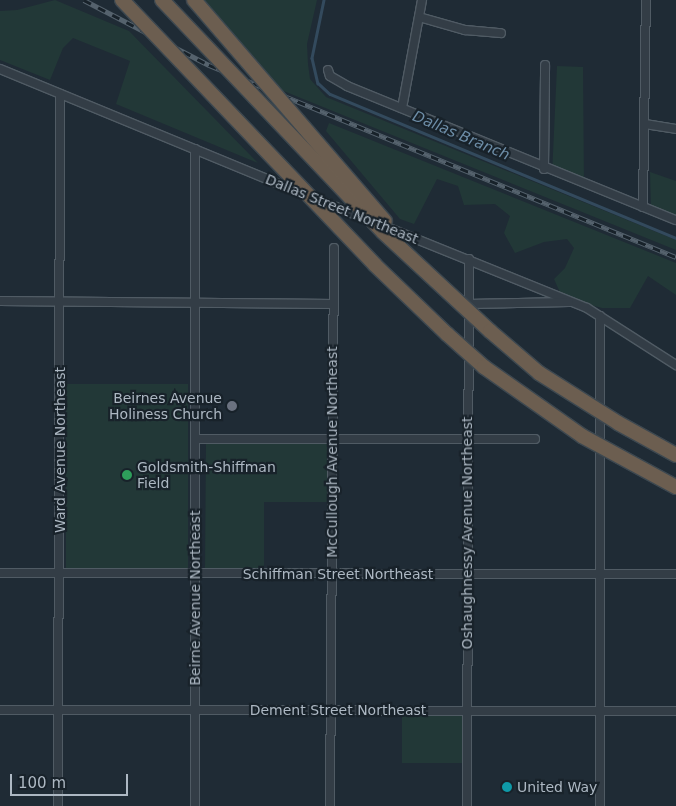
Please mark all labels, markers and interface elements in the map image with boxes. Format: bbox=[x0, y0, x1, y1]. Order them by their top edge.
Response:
water label: Dallas Branch bbox=[410, 107, 512, 165]
street label: Dallas Street Northeast bbox=[263, 171, 421, 247]
street label: McCullough Avenue Northeast bbox=[324, 346, 340, 558]
street label: Ward Avenue Northeast bbox=[52, 367, 68, 533]
place label: Beirnes Avenue Holiness Church bbox=[109, 390, 222, 422]
marker: Beirnes Avenue Holiness Church bbox=[226, 400, 238, 412]
street label: Oshaughnessy Avenue Northeast bbox=[459, 417, 475, 649]
place label: Goldsmith-Shiffman Field bbox=[137, 459, 276, 492]
marker: Goldsmith-Shiffman Field bbox=[121, 469, 133, 481]
street label: Beirne Avenue Northeast bbox=[187, 510, 203, 686]
street label: Schiffman Street Northeast bbox=[243, 566, 433, 582]
street label: Dement Street Northeast bbox=[250, 702, 426, 718]
scale bar bbox=[12, 764, 130, 796]
text: 100 m bbox=[18, 774, 66, 792]
place label: United Way bbox=[517, 779, 597, 795]
marker: United Way bbox=[501, 781, 513, 793]

